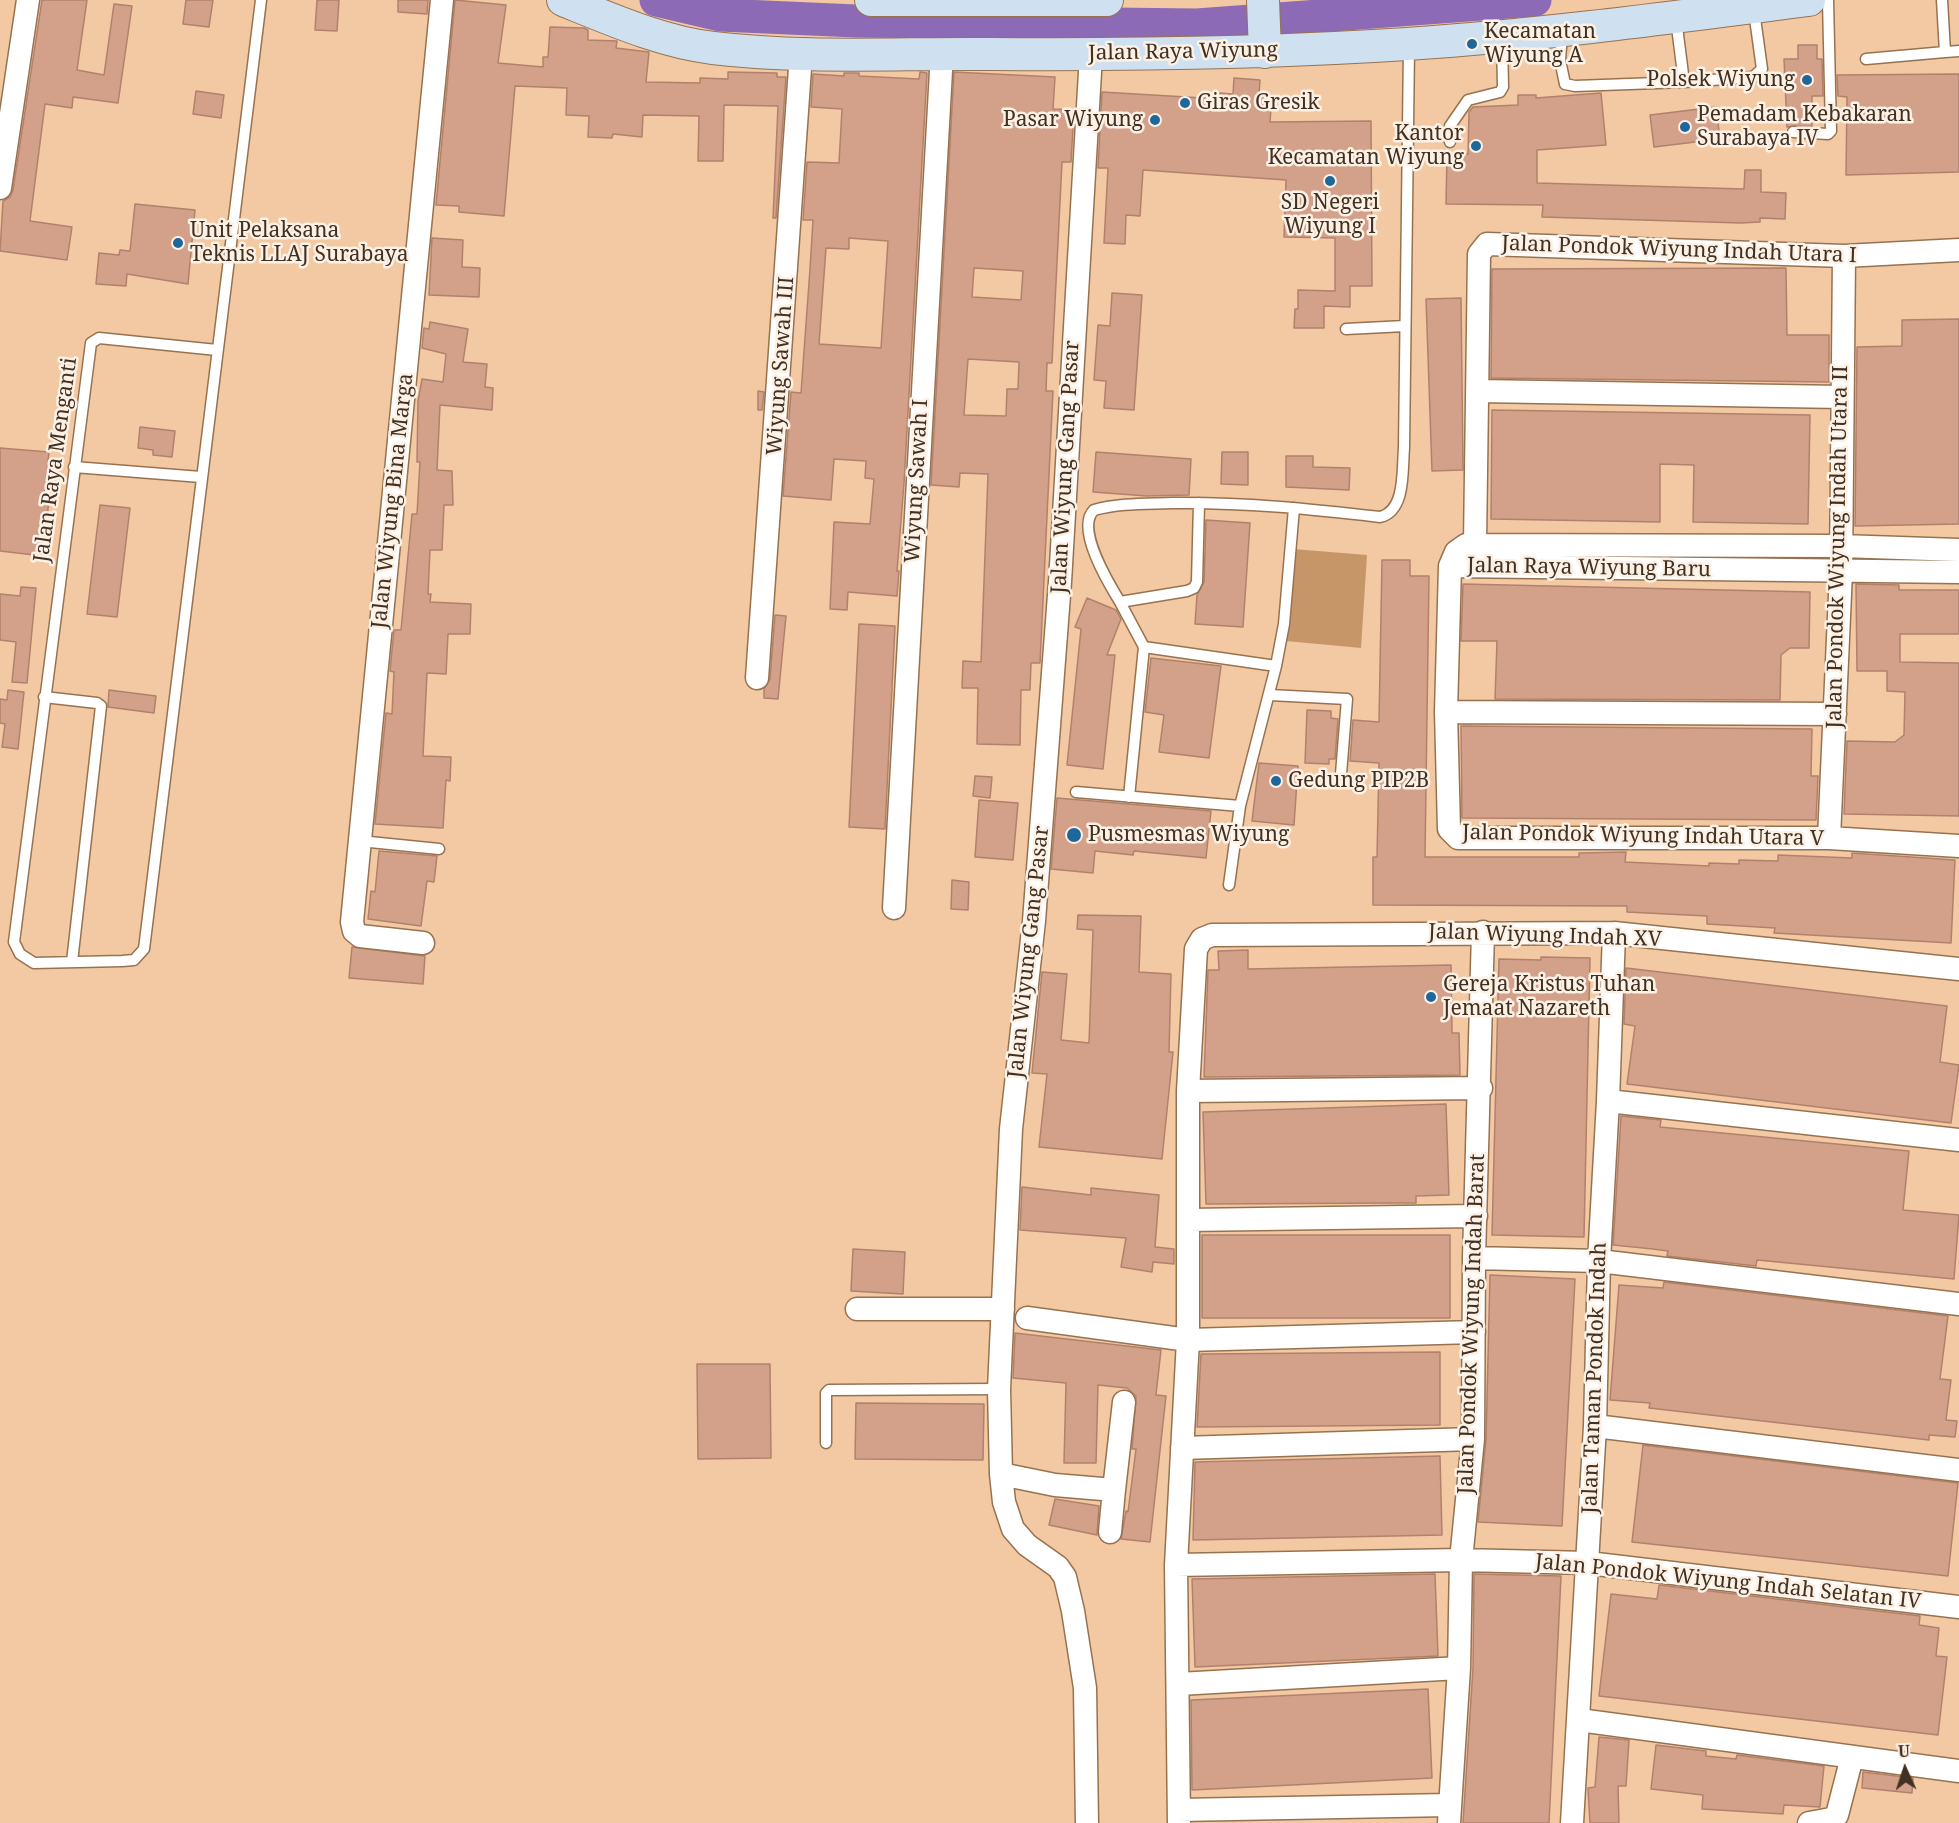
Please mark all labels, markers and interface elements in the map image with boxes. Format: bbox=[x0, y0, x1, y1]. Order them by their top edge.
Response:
place label: Kecamatan Wiyung A bbox=[1484, 19, 1596, 69]
marker: Kecamatan Wiyung A bbox=[1465, 37, 1479, 51]
street label: Jalan Raya Wiyung bbox=[1088, 38, 1278, 66]
place label: Polsek Wiyung bbox=[1646, 67, 1795, 93]
marker: Polsek Wiyung bbox=[1800, 73, 1814, 87]
place label: Giras Gresik bbox=[1197, 90, 1320, 116]
marker: Giras Gresik bbox=[1178, 96, 1192, 110]
place label: Pemadam Kebakaran Surabaya IV bbox=[1697, 102, 1912, 152]
place label: Pasar Wiyung bbox=[1003, 107, 1143, 133]
marker: Pasar Wiyung bbox=[1148, 113, 1162, 127]
marker: Pemadam Kebakaran Surabaya IV bbox=[1678, 120, 1692, 134]
place label: Kantor Kecamatan Wiyung bbox=[1268, 121, 1464, 171]
marker: Kantor Kecamatan Wiyung bbox=[1469, 139, 1483, 153]
marker: SD Negeri Wiyung I bbox=[1323, 174, 1337, 188]
place label: SD Negeri Wiyung I bbox=[1281, 190, 1379, 240]
place label: Unit Pelaksana Teknis LLAJ Surabaya bbox=[190, 218, 409, 268]
street label: Jalan Pondok Wiyung Indah Utara I bbox=[1501, 231, 1857, 269]
marker: Unit Pelaksana Teknis LLAJ Surabaya bbox=[171, 236, 185, 250]
street label: Wiyung Sawah III bbox=[762, 276, 800, 456]
street label: Jalan Wiyung Gang Pasar bbox=[1047, 340, 1085, 594]
street label: Jalan Raya Menganti bbox=[29, 356, 83, 564]
street label: Jalan Pondok Wiyung Indah Utara II bbox=[1822, 365, 1854, 729]
street label: Jalan Wiyung Bina Marga bbox=[367, 372, 419, 630]
street label: Wiyung Sawah I bbox=[900, 399, 934, 563]
street label: Jalan Raya Wiyung Baru bbox=[1467, 553, 1711, 583]
place label: Gedung PIP2B bbox=[1288, 768, 1429, 794]
marker: Gedung PIP2B bbox=[1269, 774, 1283, 788]
street label: Jalan Pondok Wiyung Indah Utara V bbox=[1462, 820, 1824, 852]
place label: Pusmesmas Wiyung bbox=[1088, 822, 1289, 848]
street label: Jalan Wiyung Gang Pasar bbox=[1003, 825, 1055, 1079]
marker: Pusmesmas Wiyung bbox=[1065, 826, 1083, 844]
street label: Jalan Wiyung Indah XV bbox=[1428, 919, 1662, 953]
place label: Gereja Kristus Tuhan Jemaat Nazareth bbox=[1443, 972, 1655, 1022]
marker: Gereja Kristus Tuhan Jemaat Nazareth bbox=[1424, 990, 1438, 1004]
street label: Jalan Pondok Wiyung Indah Barat bbox=[1453, 1153, 1491, 1495]
street label: Jalan Taman Pondok Indah bbox=[1578, 1242, 1612, 1514]
street label: Jalan Pondok Wiyung Indah Selatan IV bbox=[1534, 1549, 1922, 1615]
north arrow bbox=[1875, 1739, 1935, 1799]
text: U bbox=[1898, 1740, 1911, 1762]

